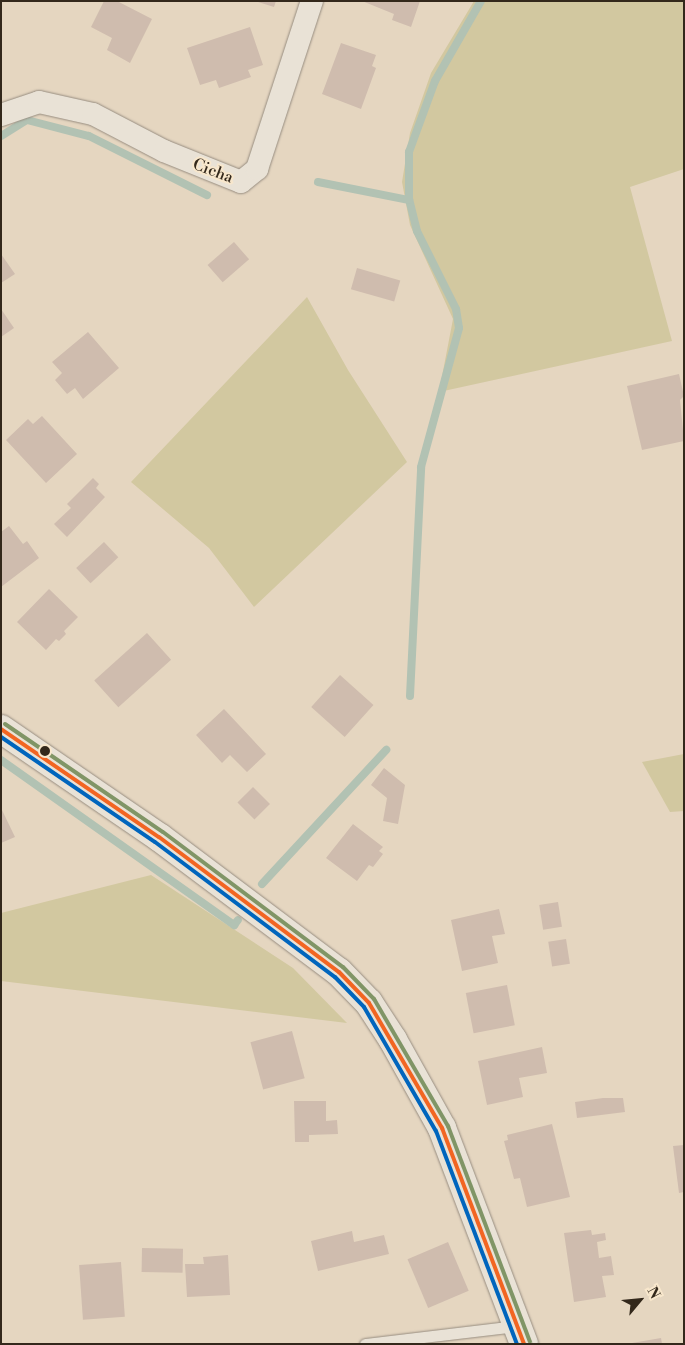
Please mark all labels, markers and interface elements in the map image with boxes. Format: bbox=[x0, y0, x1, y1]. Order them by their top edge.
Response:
street label: Cicha bbox=[190, 155, 236, 187]
unlabelled marker bbox=[40, 746, 50, 756]
north arrow bbox=[615, 1275, 665, 1325]
text: N bbox=[643, 1284, 664, 1302]

